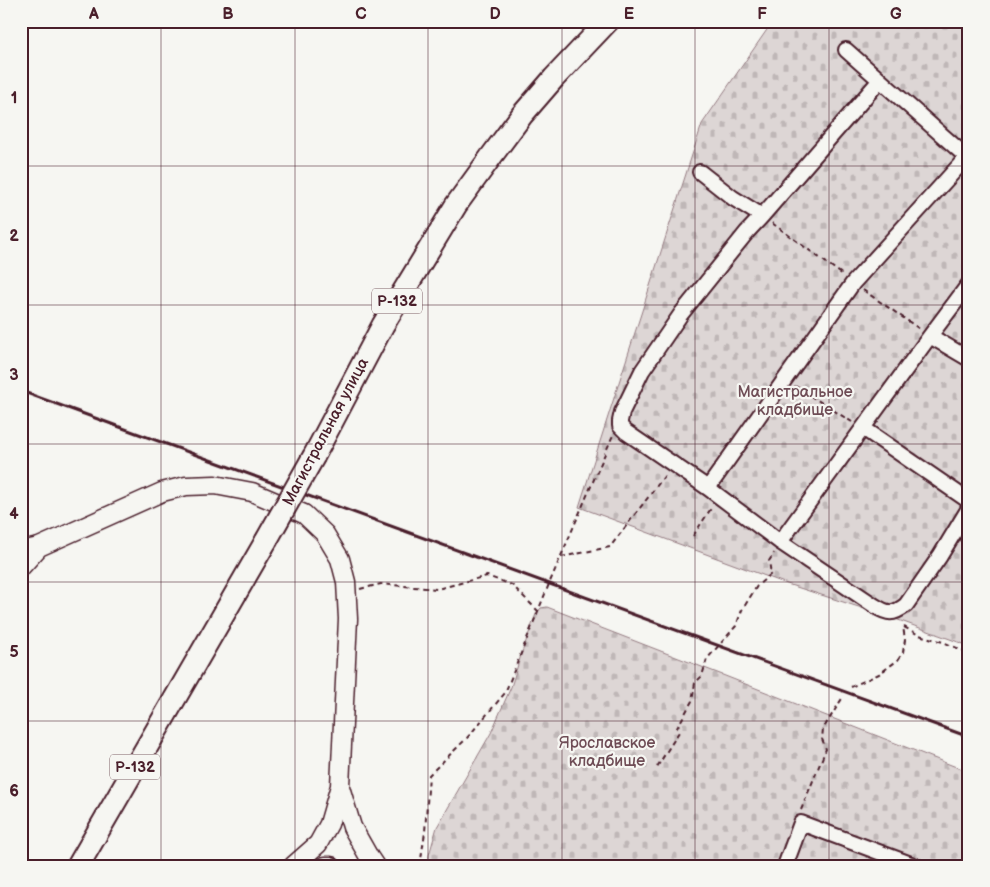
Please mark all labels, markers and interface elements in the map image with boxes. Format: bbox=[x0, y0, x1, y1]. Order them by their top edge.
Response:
text: A bbox=[88, 5, 99, 24]
text: B bbox=[222, 5, 234, 24]
text: C bbox=[355, 5, 367, 24]
text: D bbox=[489, 5, 501, 24]
text: E bbox=[624, 5, 634, 24]
text: F bbox=[757, 5, 767, 24]
text: G bbox=[890, 5, 902, 24]
text: 1 bbox=[11, 89, 17, 108]
text: 2 bbox=[9, 227, 19, 246]
road number: Р-132 bbox=[372, 288, 422, 314]
street label: Магистральная улица bbox=[279, 354, 373, 509]
text: 3 bbox=[9, 366, 19, 385]
park label: Магистральное кладбище bbox=[737, 383, 853, 420]
text: 4 bbox=[9, 505, 19, 524]
text: 5 bbox=[9, 643, 19, 662]
park label: Ярославское кладбище bbox=[559, 734, 655, 771]
road number: Р-132 bbox=[110, 754, 160, 780]
text: 6 bbox=[9, 782, 19, 801]

